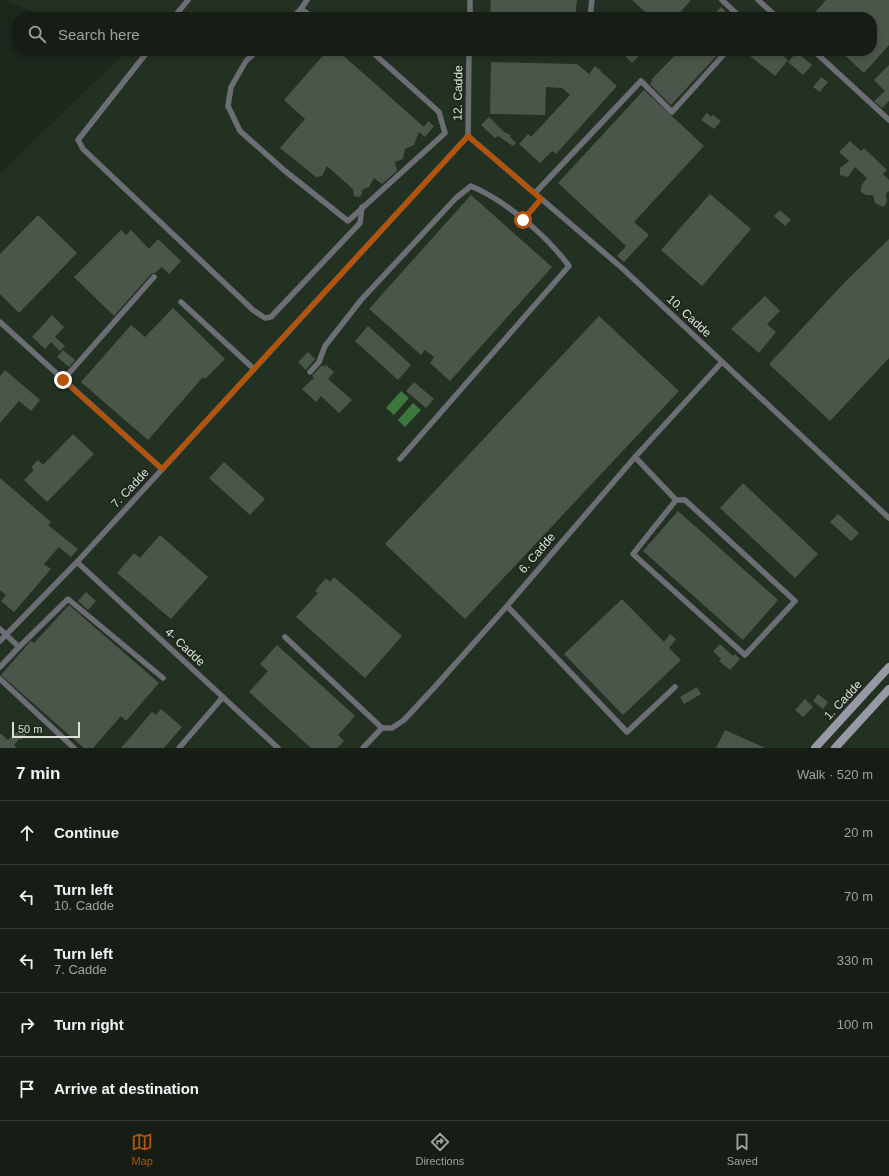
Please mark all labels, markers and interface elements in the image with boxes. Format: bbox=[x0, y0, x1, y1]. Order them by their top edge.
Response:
search box bbox=[12, 12, 877, 56]
icon: search bbox=[26, 23, 48, 45]
text: Search here bbox=[58, 26, 140, 43]
street label: 12. Cadde bbox=[451, 65, 465, 121]
route start bbox=[514, 211, 532, 229]
street label: 10. Cadde bbox=[664, 292, 714, 340]
route end bbox=[54, 371, 72, 389]
street label: 7. Cadde bbox=[108, 465, 152, 511]
street label: 6. Cadde bbox=[516, 530, 558, 576]
street label: 4- Cadde bbox=[162, 625, 208, 669]
street label: 1. Cadde bbox=[821, 677, 865, 723]
scale bar bbox=[12, 720, 80, 739]
text: 50 m bbox=[18, 723, 42, 735]
text: 7 min bbox=[16, 764, 60, 783]
text: Walk · 520 m bbox=[797, 767, 873, 782]
icon: ahead bbox=[16, 822, 38, 844]
text: Continue bbox=[54, 824, 119, 841]
text: 20 m bbox=[844, 825, 873, 840]
text: Turn left bbox=[54, 881, 113, 898]
icon: left bbox=[16, 886, 38, 908]
text: 70 m bbox=[844, 889, 873, 904]
text: 10. Cadde bbox=[54, 898, 114, 913]
text: Turn left bbox=[54, 945, 113, 962]
icon: left bbox=[16, 950, 38, 972]
text: 330 m bbox=[837, 953, 873, 968]
text: 7. Cadde bbox=[54, 962, 107, 977]
icon: right bbox=[16, 1014, 38, 1036]
text: Turn right bbox=[54, 1016, 124, 1033]
text: 100 m bbox=[837, 1017, 873, 1032]
icon: arrive bbox=[16, 1078, 38, 1100]
text: Arrive at destination bbox=[54, 1080, 199, 1097]
tab: Map bbox=[131, 1131, 153, 1167]
tab: Directions bbox=[415, 1131, 464, 1167]
tab: Saved bbox=[727, 1131, 758, 1167]

